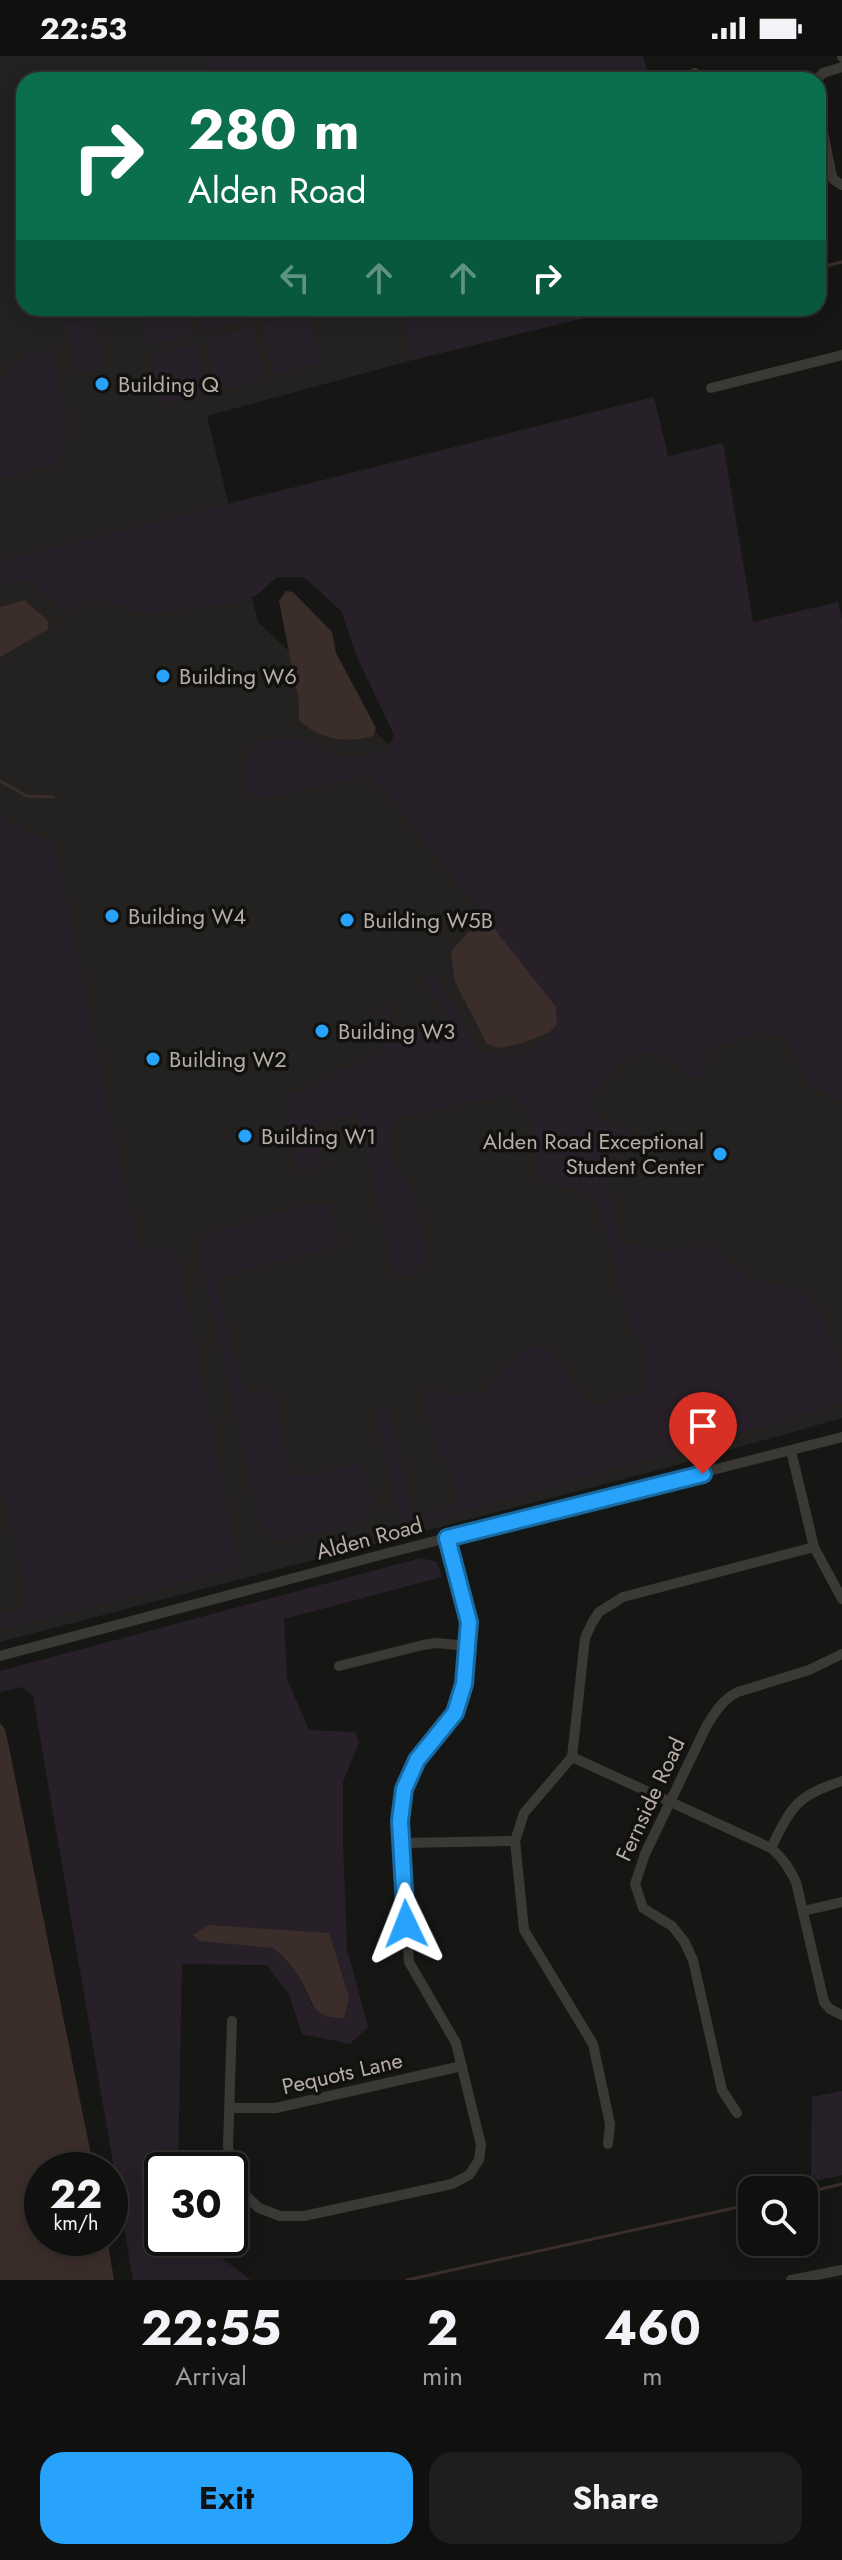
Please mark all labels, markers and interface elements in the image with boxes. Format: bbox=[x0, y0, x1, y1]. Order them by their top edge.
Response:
text: 22:53 bbox=[40, 7, 127, 50]
text: 280 m bbox=[188, 89, 360, 170]
icon: right bbox=[56, 104, 160, 208]
text: Alden Road bbox=[188, 164, 366, 216]
icon: left bbox=[273, 256, 317, 300]
icon: ahead bbox=[357, 256, 401, 300]
icon: ahead bbox=[441, 256, 485, 300]
icon: right bbox=[525, 256, 569, 300]
place label: Building Q bbox=[118, 368, 220, 400]
marker: Building Q bbox=[93, 375, 111, 393]
place label: Building W6 bbox=[179, 660, 297, 692]
marker: Building W6 bbox=[154, 667, 172, 685]
place label: Building W4 bbox=[128, 900, 246, 932]
place label: Building W5B bbox=[363, 904, 493, 936]
marker: Building W4 bbox=[103, 907, 121, 925]
marker: Building W5B bbox=[338, 911, 356, 929]
place label: Building W3 bbox=[338, 1015, 455, 1047]
marker: Building W3 bbox=[313, 1022, 331, 1040]
place label: Building W2 bbox=[169, 1043, 287, 1075]
marker: Building W2 bbox=[144, 1050, 162, 1068]
place label: Building W1 bbox=[261, 1120, 376, 1152]
place label: Alden Road Exceptional Student Center bbox=[483, 1125, 704, 1182]
marker: Building W1 bbox=[236, 1127, 254, 1145]
marker: Alden Road Exceptional Student Center bbox=[711, 1145, 729, 1163]
pin bbox=[669, 1392, 737, 1474]
icon: arrive bbox=[681, 1404, 725, 1448]
street label: Alden Road bbox=[312, 1508, 426, 1568]
street label: Fernside Road bbox=[607, 1732, 693, 1866]
position arrow bbox=[364, 1882, 448, 1966]
street label: Pequots Lane bbox=[279, 2044, 405, 2102]
speed limit sign: 30 bbox=[144, 2152, 248, 2256]
text: 22 bbox=[50, 2165, 102, 2223]
map controls bbox=[738, 2176, 818, 2256]
button: search bbox=[738, 2176, 818, 2256]
text: km/h bbox=[53, 2209, 99, 2238]
text: 22:55 bbox=[141, 2294, 281, 2363]
text: 2 bbox=[427, 2294, 458, 2363]
text: 460 bbox=[604, 2294, 701, 2363]
text: Arrival bbox=[175, 2357, 247, 2395]
text: min bbox=[422, 2357, 463, 2395]
text: m bbox=[642, 2357, 663, 2395]
button: Exit bbox=[40, 2452, 413, 2544]
button: Share bbox=[429, 2452, 802, 2544]

